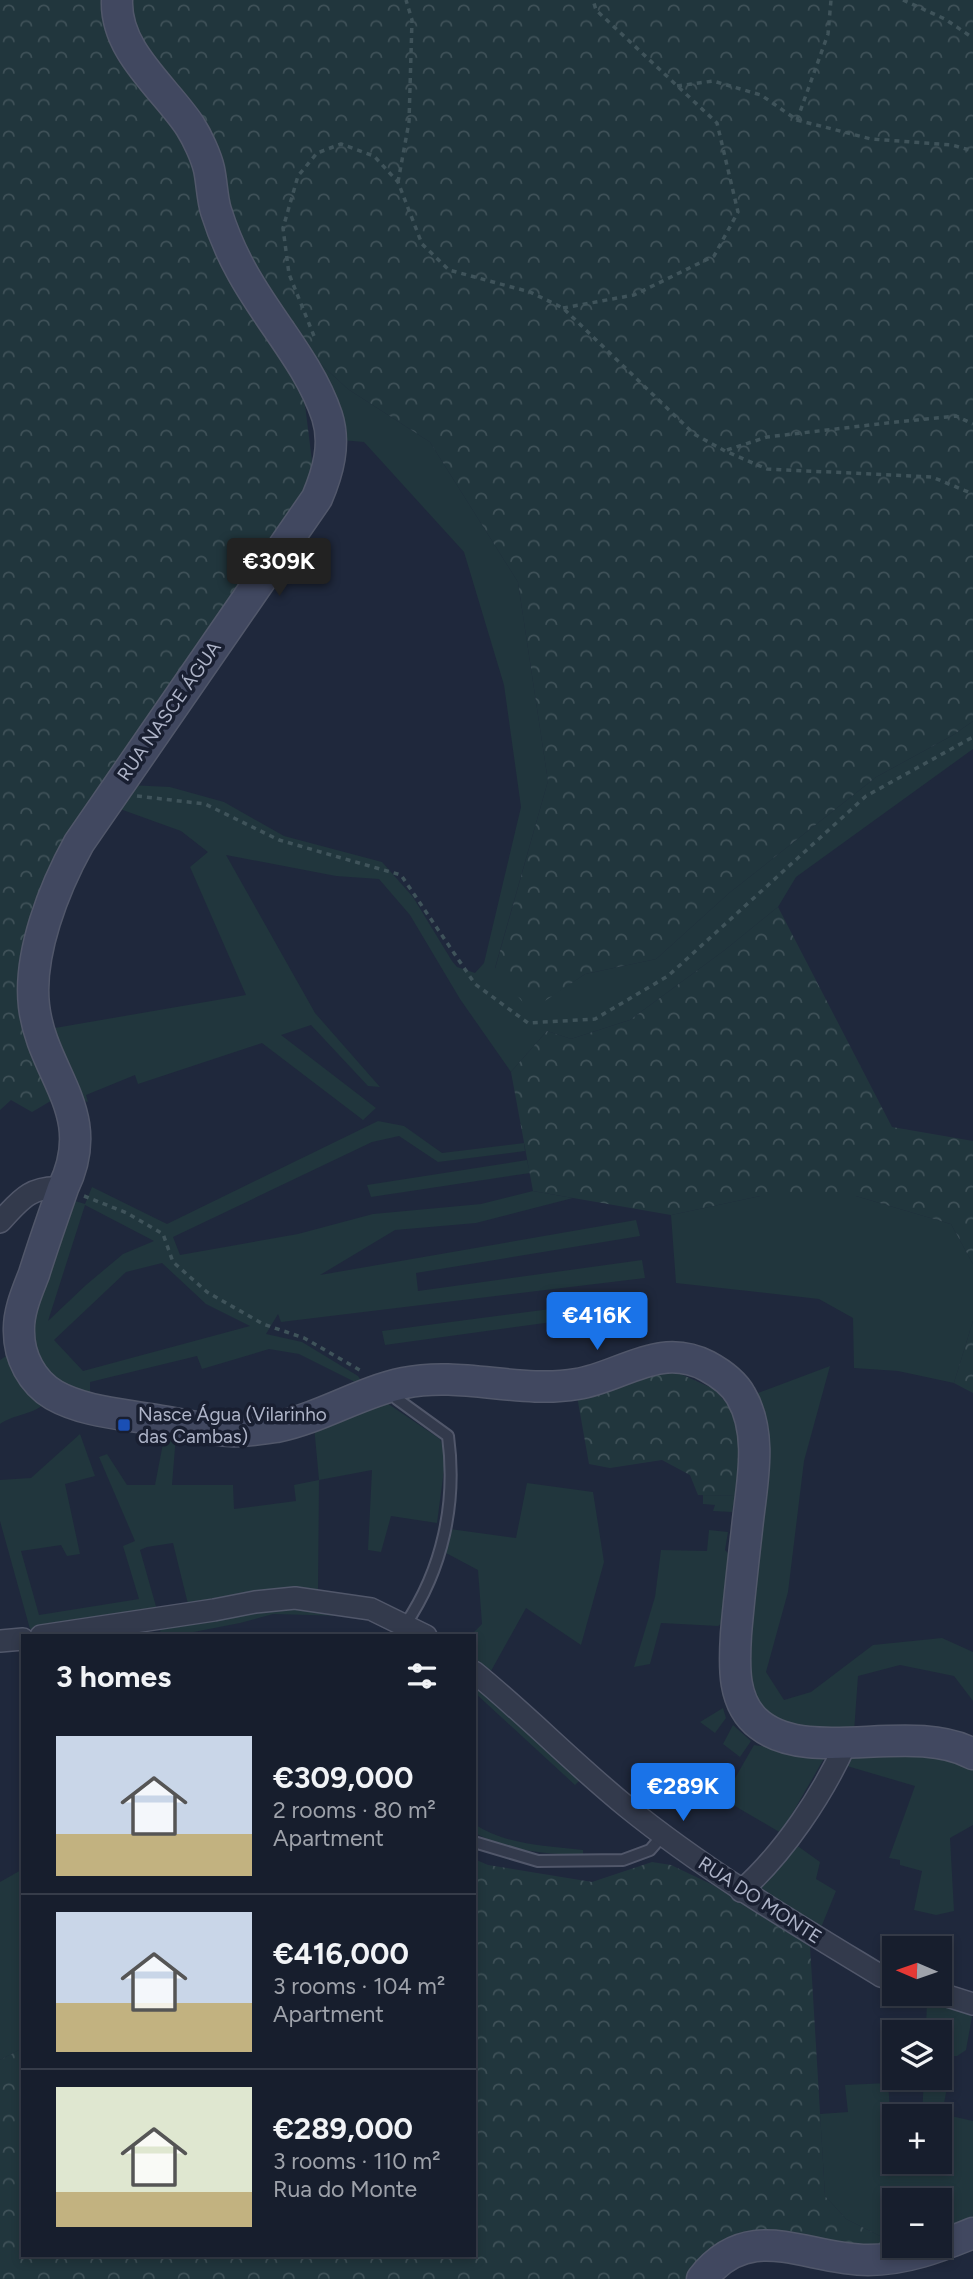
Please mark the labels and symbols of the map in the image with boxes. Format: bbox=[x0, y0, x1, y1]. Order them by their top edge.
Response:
pin: €309K bbox=[230, 538, 328, 598]
street label: RUA NASCE ÁGUA bbox=[112, 637, 226, 785]
pin: €416K bbox=[548, 1292, 646, 1352]
place label: Nasce Água (Vilarinho das Cambas) bbox=[138, 1403, 327, 1448]
marker: Nasce Água (Vilarinho das Cambas) bbox=[116, 1417, 132, 1433]
pin: €289K bbox=[634, 1764, 732, 1823]
street label: RUA DO MONTE bbox=[694, 1852, 826, 1948]
north arrow bbox=[882, 1936, 952, 2006]

